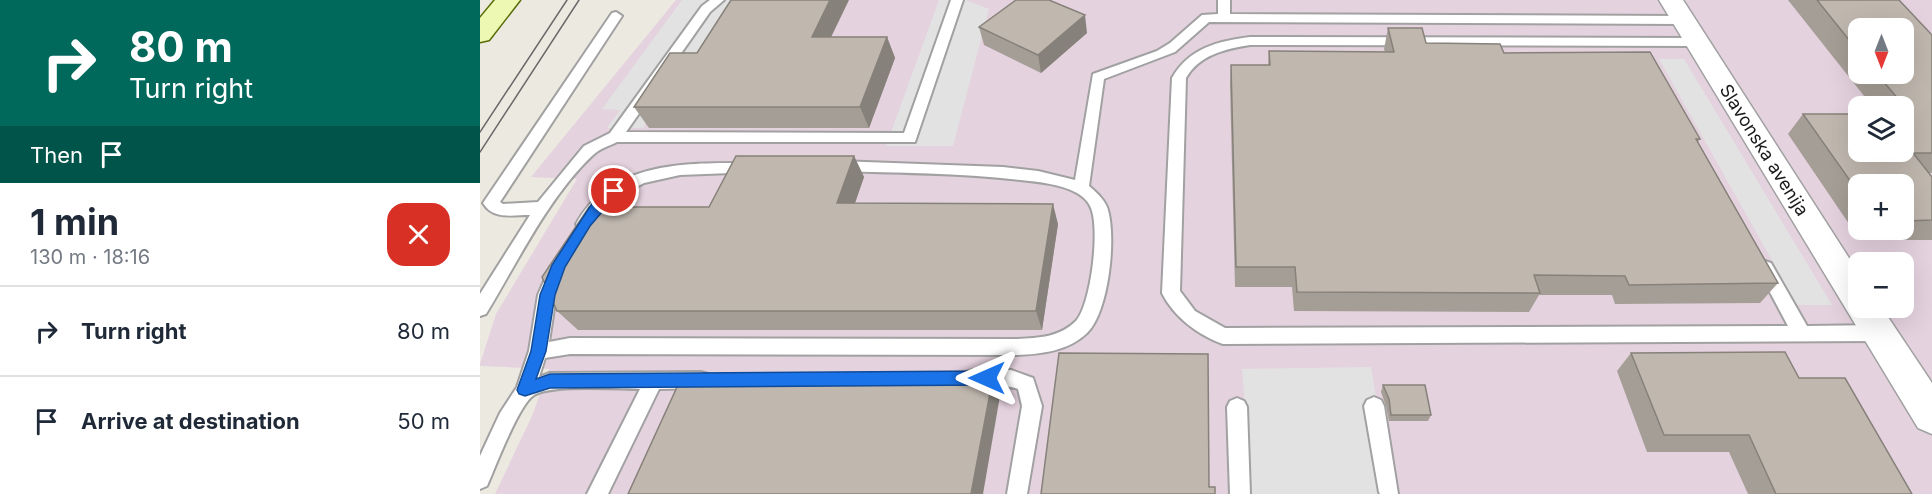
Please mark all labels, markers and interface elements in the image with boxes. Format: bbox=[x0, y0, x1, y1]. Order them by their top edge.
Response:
north arrow bbox=[1848, 18, 1914, 84]
map controls bbox=[1848, 18, 1914, 318]
text: 80 m bbox=[129, 21, 233, 72]
icon: right bbox=[30, 24, 108, 102]
text: Turn right bbox=[129, 72, 253, 105]
street label: Slavonska avenija bbox=[1715, 80, 1813, 219]
button: layers bbox=[1848, 96, 1914, 162]
icon: arrive bbox=[95, 138, 128, 171]
text: Then bbox=[30, 142, 83, 168]
pin bbox=[588, 165, 639, 216]
icon: arrive bbox=[597, 174, 630, 207]
button: + bbox=[1848, 174, 1914, 240]
text: 1 min bbox=[30, 200, 119, 244]
button: close bbox=[387, 203, 450, 266]
text: 130 m · 18:16 bbox=[30, 245, 150, 269]
button: − bbox=[1848, 252, 1914, 318]
icon: right bbox=[30, 315, 63, 348]
text: Turn right bbox=[81, 318, 187, 344]
text: 80 m bbox=[397, 318, 450, 344]
position arrow bbox=[955, 346, 1019, 410]
icon: arrive bbox=[30, 405, 63, 438]
text: Arrive at destination bbox=[81, 408, 300, 434]
text: 50 m bbox=[397, 408, 450, 434]

